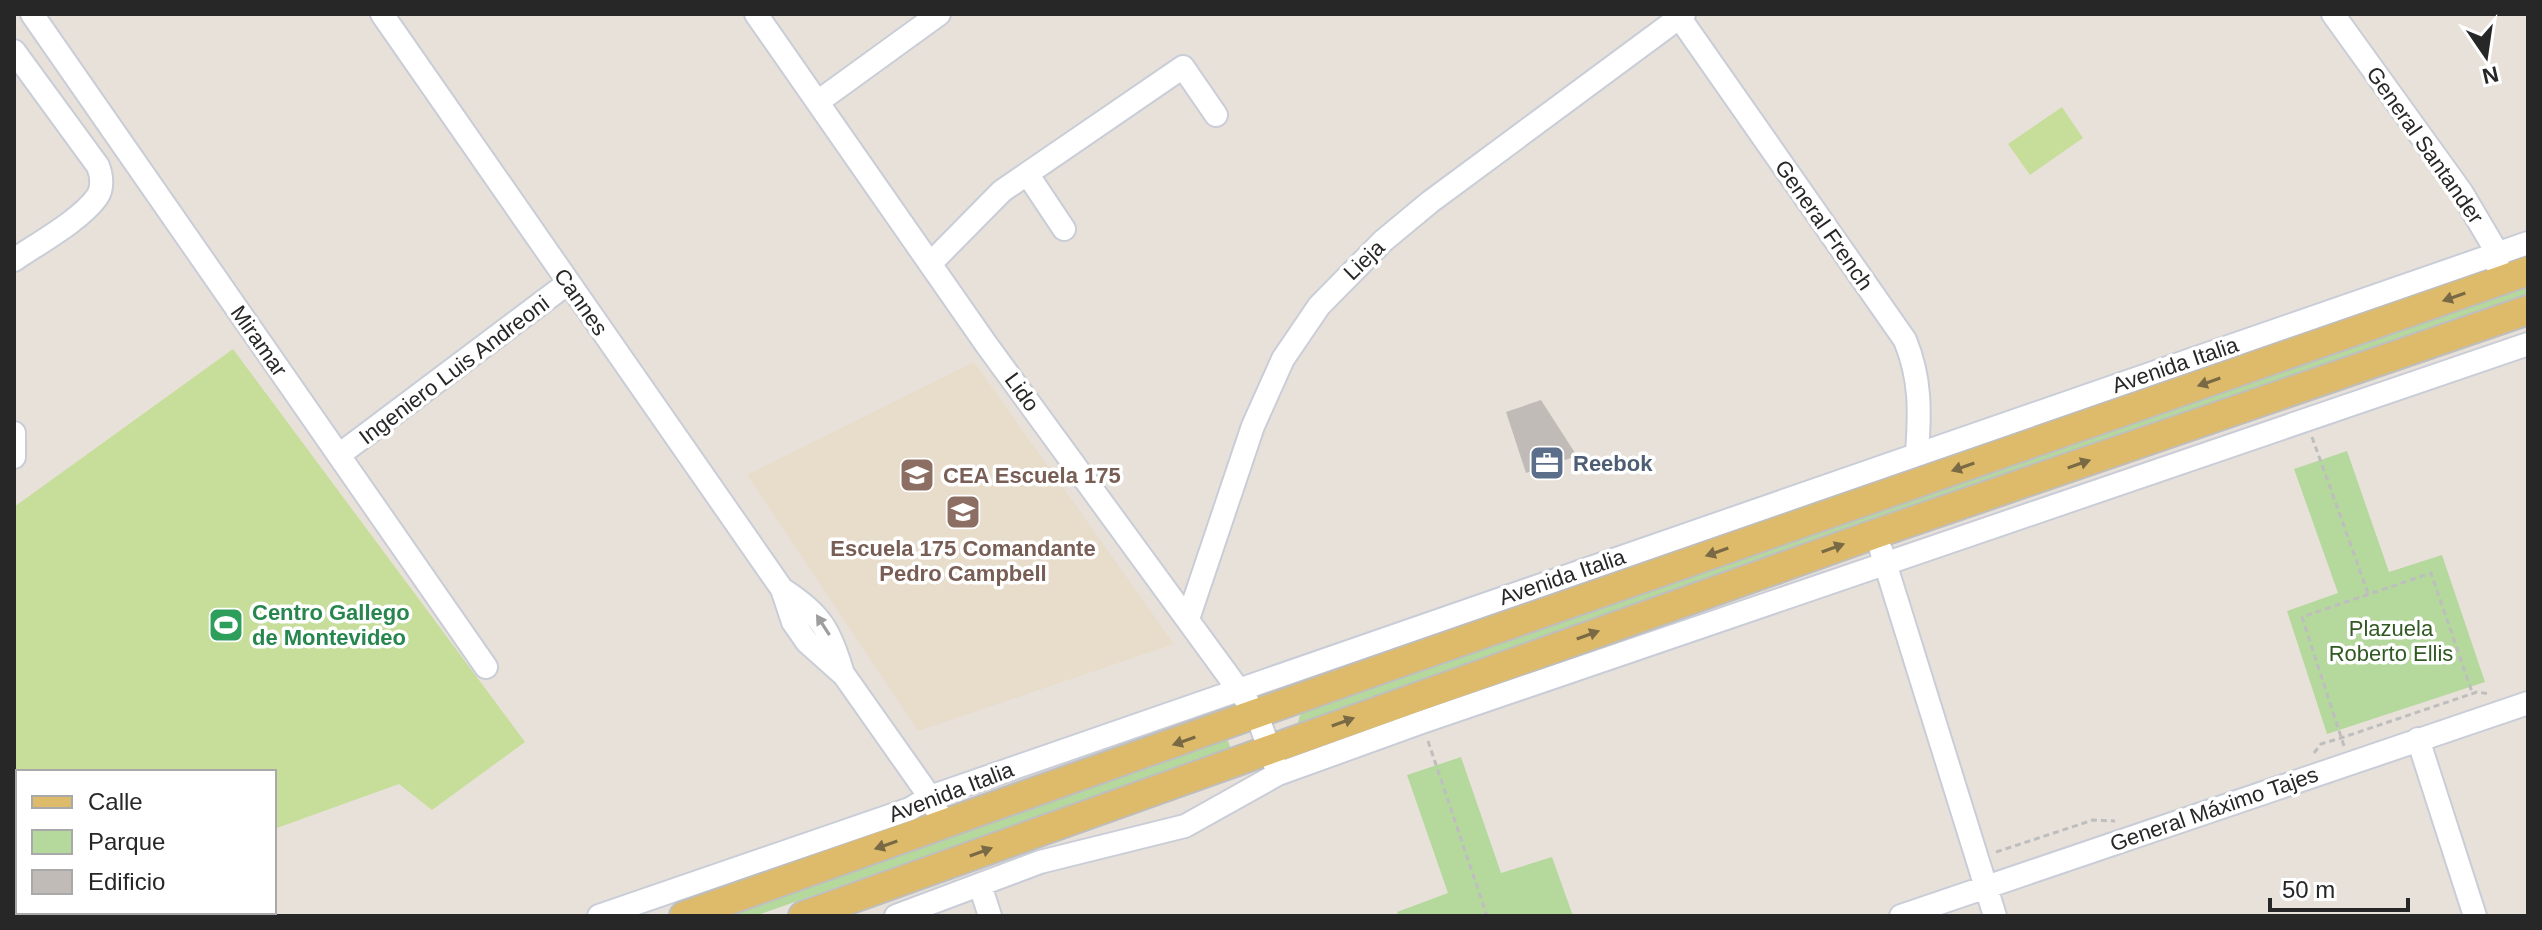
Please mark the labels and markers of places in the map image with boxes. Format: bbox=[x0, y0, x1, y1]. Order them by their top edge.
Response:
office icon: Reebok bbox=[1528, 444, 1566, 482]
place label: Reebok bbox=[1573, 451, 1653, 476]
school or university icon: CEA Escuela 175 bbox=[898, 456, 936, 494]
place label: CEA Escuela 175 bbox=[943, 463, 1121, 488]
school or university icon: Escuela 175 Comandante Pedro Campbell bbox=[944, 493, 982, 531]
place label: Escuela 175 Comandante Pedro Campbell bbox=[830, 536, 1096, 586]
place label: Centro Gallego de Montevideo bbox=[252, 600, 410, 650]
sports icon: Centro Gallego de Montevideo bbox=[207, 606, 245, 644]

